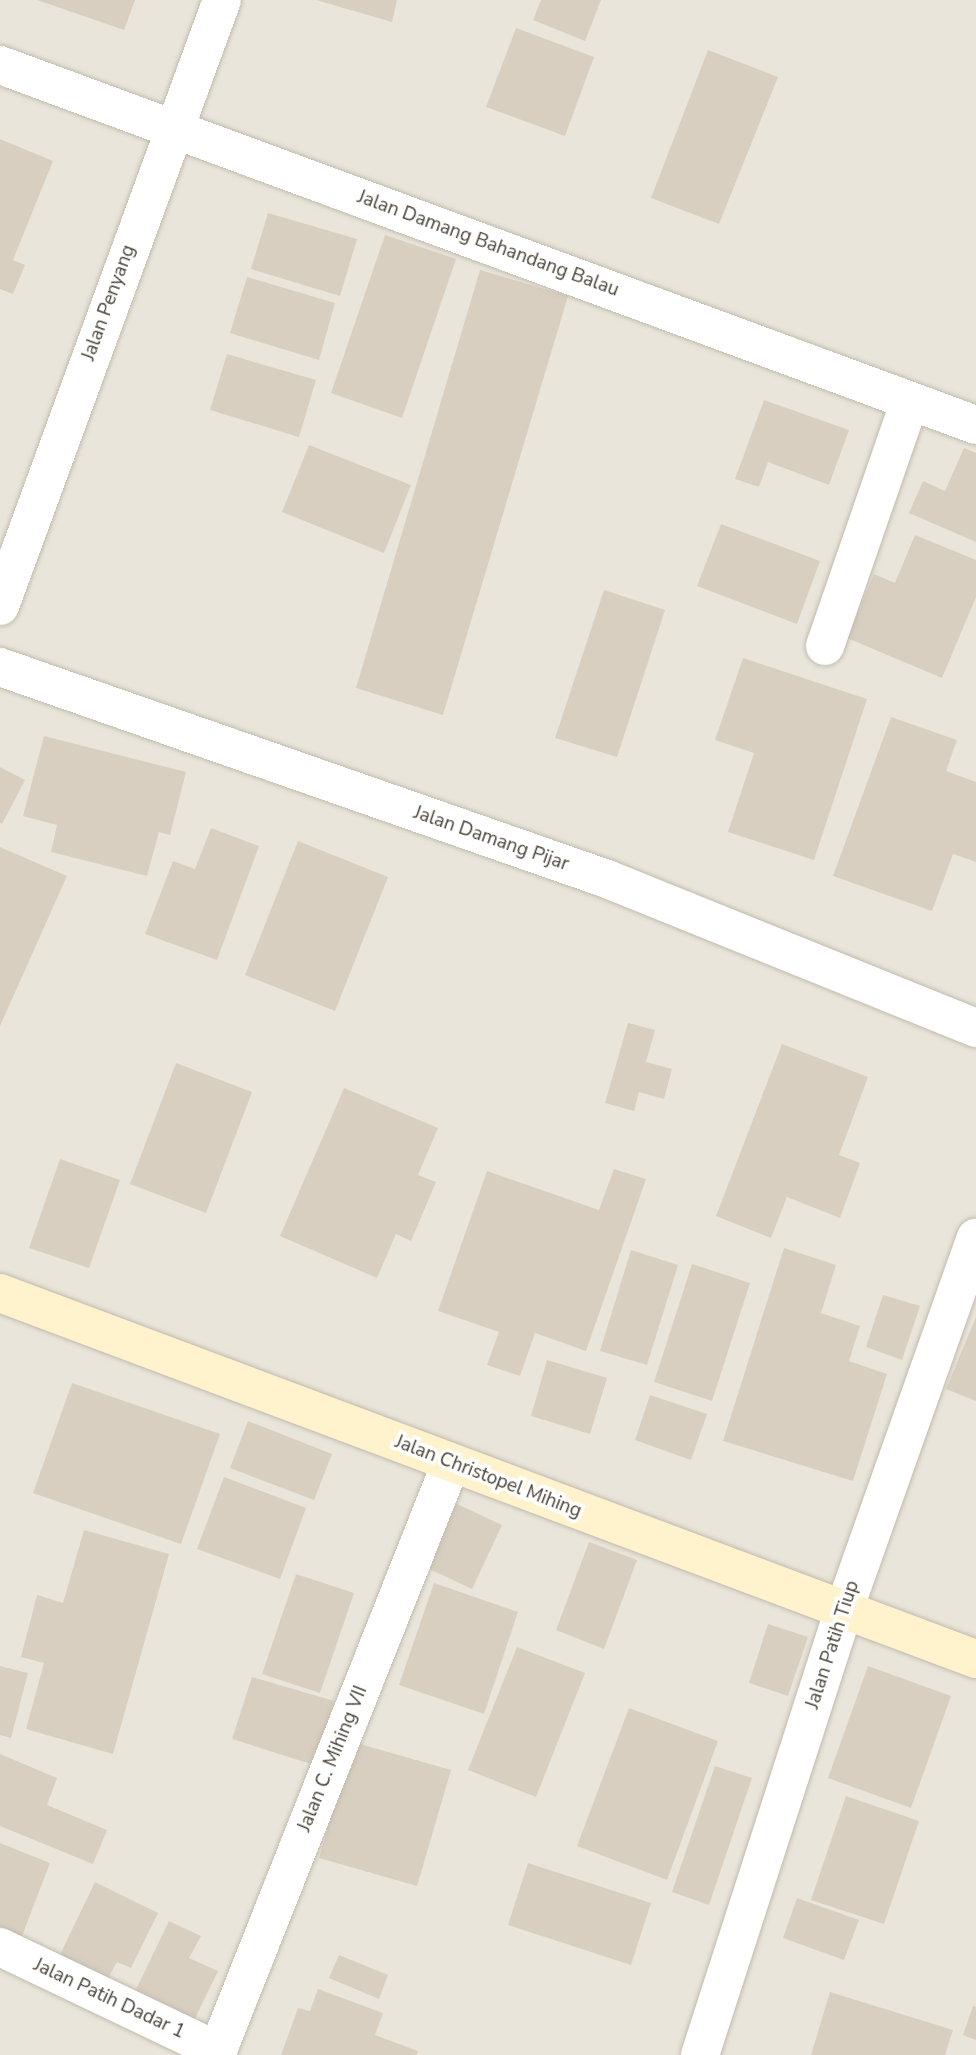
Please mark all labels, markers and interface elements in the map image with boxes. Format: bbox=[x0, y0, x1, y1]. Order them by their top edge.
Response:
street label: Jalan Damang Bahandang Balau bbox=[354, 186, 622, 302]
street label: Jalan Penyang bbox=[77, 242, 141, 364]
street label: Jalan Damang Pijar bbox=[410, 802, 572, 876]
street label: Jalan Christopel Mihing bbox=[391, 1431, 585, 1523]
street label: Jalan Patih Tiup bbox=[802, 1578, 864, 1712]
street label: Jalan C. Mihing VII bbox=[293, 1683, 373, 1835]
street label: Jalan Patih Dadar 1 bbox=[30, 1954, 188, 2044]

